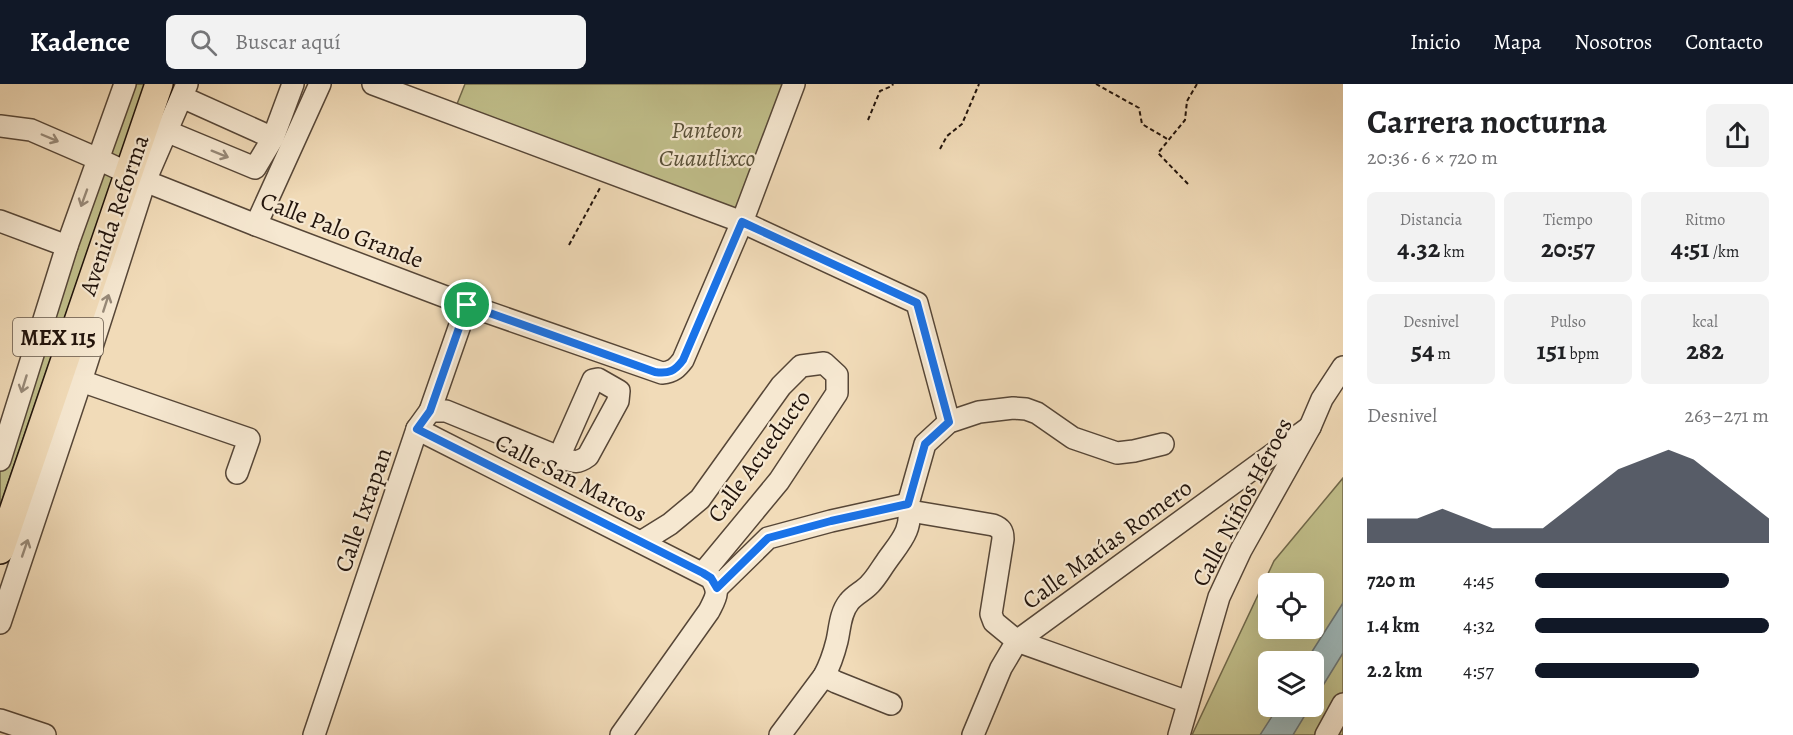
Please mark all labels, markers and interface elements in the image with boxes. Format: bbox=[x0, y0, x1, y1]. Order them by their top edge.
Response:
search box bbox=[166, 15, 586, 69]
text: Kadence bbox=[30, 23, 130, 61]
icon: search bbox=[187, 26, 220, 59]
text: Buscar aquí bbox=[235, 27, 341, 57]
text: Inicio bbox=[1410, 28, 1460, 56]
text: Mapa bbox=[1493, 28, 1542, 56]
text: Nosotros bbox=[1575, 28, 1652, 56]
text: Contacto bbox=[1685, 28, 1763, 56]
text: Carrera nocturna bbox=[1367, 99, 1607, 144]
button: share bbox=[1706, 104, 1769, 167]
park label: Panteon Cuautlixco bbox=[659, 114, 755, 174]
street label: Avenida Reforma bbox=[71, 130, 157, 300]
one-way arrow bbox=[41, 134, 59, 145]
text: 20:36 · 6 × 720 m bbox=[1367, 144, 1498, 171]
one-way arrow bbox=[210, 149, 229, 160]
street label: Calle Palo Grande bbox=[256, 184, 428, 276]
one-way arrow bbox=[77, 189, 88, 207]
text: Distancia bbox=[1400, 209, 1462, 231]
text: Tiempo bbox=[1543, 209, 1593, 231]
text: Ritmo bbox=[1685, 209, 1725, 231]
text: 4.32 bbox=[1397, 231, 1440, 266]
text: 20:57 bbox=[1541, 231, 1595, 266]
text: 4:51 bbox=[1671, 231, 1710, 266]
text: km bbox=[1440, 241, 1465, 263]
text: /km bbox=[1710, 241, 1739, 263]
pin bbox=[441, 279, 492, 330]
icon: arrive bbox=[450, 288, 483, 321]
one-way arrow bbox=[102, 294, 113, 313]
text: Desnivel bbox=[1403, 311, 1459, 333]
text: Pulso bbox=[1550, 311, 1586, 333]
text: kcal bbox=[1692, 311, 1718, 333]
road number: MEX 115 bbox=[13, 318, 103, 356]
text: 54 bbox=[1411, 333, 1434, 368]
text: 151 bbox=[1537, 333, 1566, 368]
text: 282 bbox=[1686, 333, 1724, 368]
text: m bbox=[1434, 343, 1451, 365]
text: bpm bbox=[1566, 343, 1599, 365]
one-way arrow bbox=[18, 374, 29, 393]
street label: Calle Acueducto bbox=[700, 383, 818, 529]
text: Desnivel bbox=[1367, 402, 1437, 429]
text: 263–271 m bbox=[1684, 402, 1769, 429]
street label: Calle Niños Héroes bbox=[1184, 412, 1300, 592]
street label: Calle San Marcos bbox=[490, 426, 652, 530]
street label: Calle Ixtapan bbox=[327, 444, 399, 576]
street label: Calle Matías Romero bbox=[1016, 472, 1198, 616]
one-way arrow bbox=[21, 539, 32, 557]
text: 720 m bbox=[1367, 567, 1416, 594]
text: 4:45 bbox=[1463, 567, 1494, 594]
map controls bbox=[1258, 573, 1324, 717]
button: locate bbox=[1258, 573, 1324, 639]
text: 1.4 km bbox=[1367, 612, 1420, 639]
text: 4:32 bbox=[1463, 612, 1495, 639]
button: layers bbox=[1258, 651, 1324, 717]
text: 2.2 km bbox=[1367, 657, 1422, 684]
text: 4:57 bbox=[1463, 657, 1494, 684]

